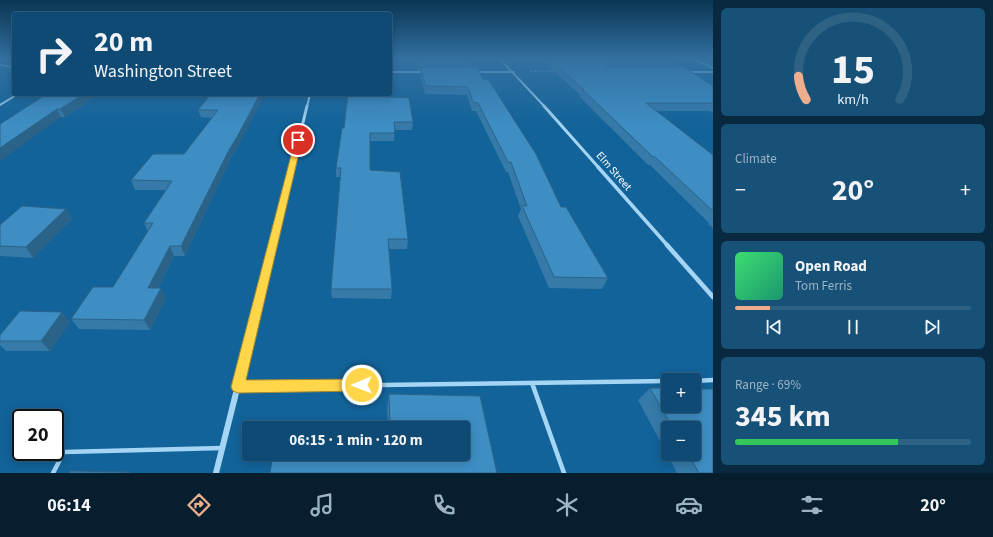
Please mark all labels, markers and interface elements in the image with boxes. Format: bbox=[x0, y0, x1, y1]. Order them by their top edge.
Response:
text: 20 m bbox=[94, 22, 153, 62]
icon: right bbox=[28, 28, 80, 80]
text: 15 bbox=[831, 40, 875, 100]
text: Washington Street bbox=[94, 59, 232, 84]
text: km/h bbox=[837, 89, 869, 110]
pin bbox=[281, 123, 315, 157]
icon: arrive bbox=[287, 129, 309, 151]
street label: Elm Street bbox=[593, 148, 635, 194]
text: Climate bbox=[735, 150, 777, 168]
text: 20° bbox=[832, 169, 874, 212]
text: − bbox=[735, 174, 746, 206]
text: + bbox=[960, 174, 971, 206]
text: Open Road bbox=[795, 256, 867, 277]
text: Tom Ferris bbox=[795, 277, 852, 295]
icon: previous bbox=[763, 316, 785, 338]
icon: pause bbox=[842, 316, 864, 338]
icon: next bbox=[921, 316, 943, 338]
position arrow bbox=[341, 364, 383, 406]
map controls bbox=[661, 373, 701, 461]
button: + bbox=[661, 373, 701, 413]
text: Range · 69% bbox=[735, 376, 801, 394]
text: 345 km bbox=[735, 395, 831, 438]
speed limit sign: 20 bbox=[12, 409, 64, 461]
button: − bbox=[661, 421, 701, 461]
text: 06:15 · 1 min · 120 m bbox=[289, 430, 423, 451]
icon: directions bbox=[185, 491, 213, 519]
icon: music bbox=[308, 491, 336, 519]
icon: phone bbox=[430, 491, 458, 519]
icon: climate bbox=[553, 491, 581, 519]
icon: car bbox=[675, 491, 703, 519]
icon: filters bbox=[798, 491, 826, 519]
text: 06:14 bbox=[47, 493, 91, 518]
text: 20° bbox=[920, 493, 946, 518]

